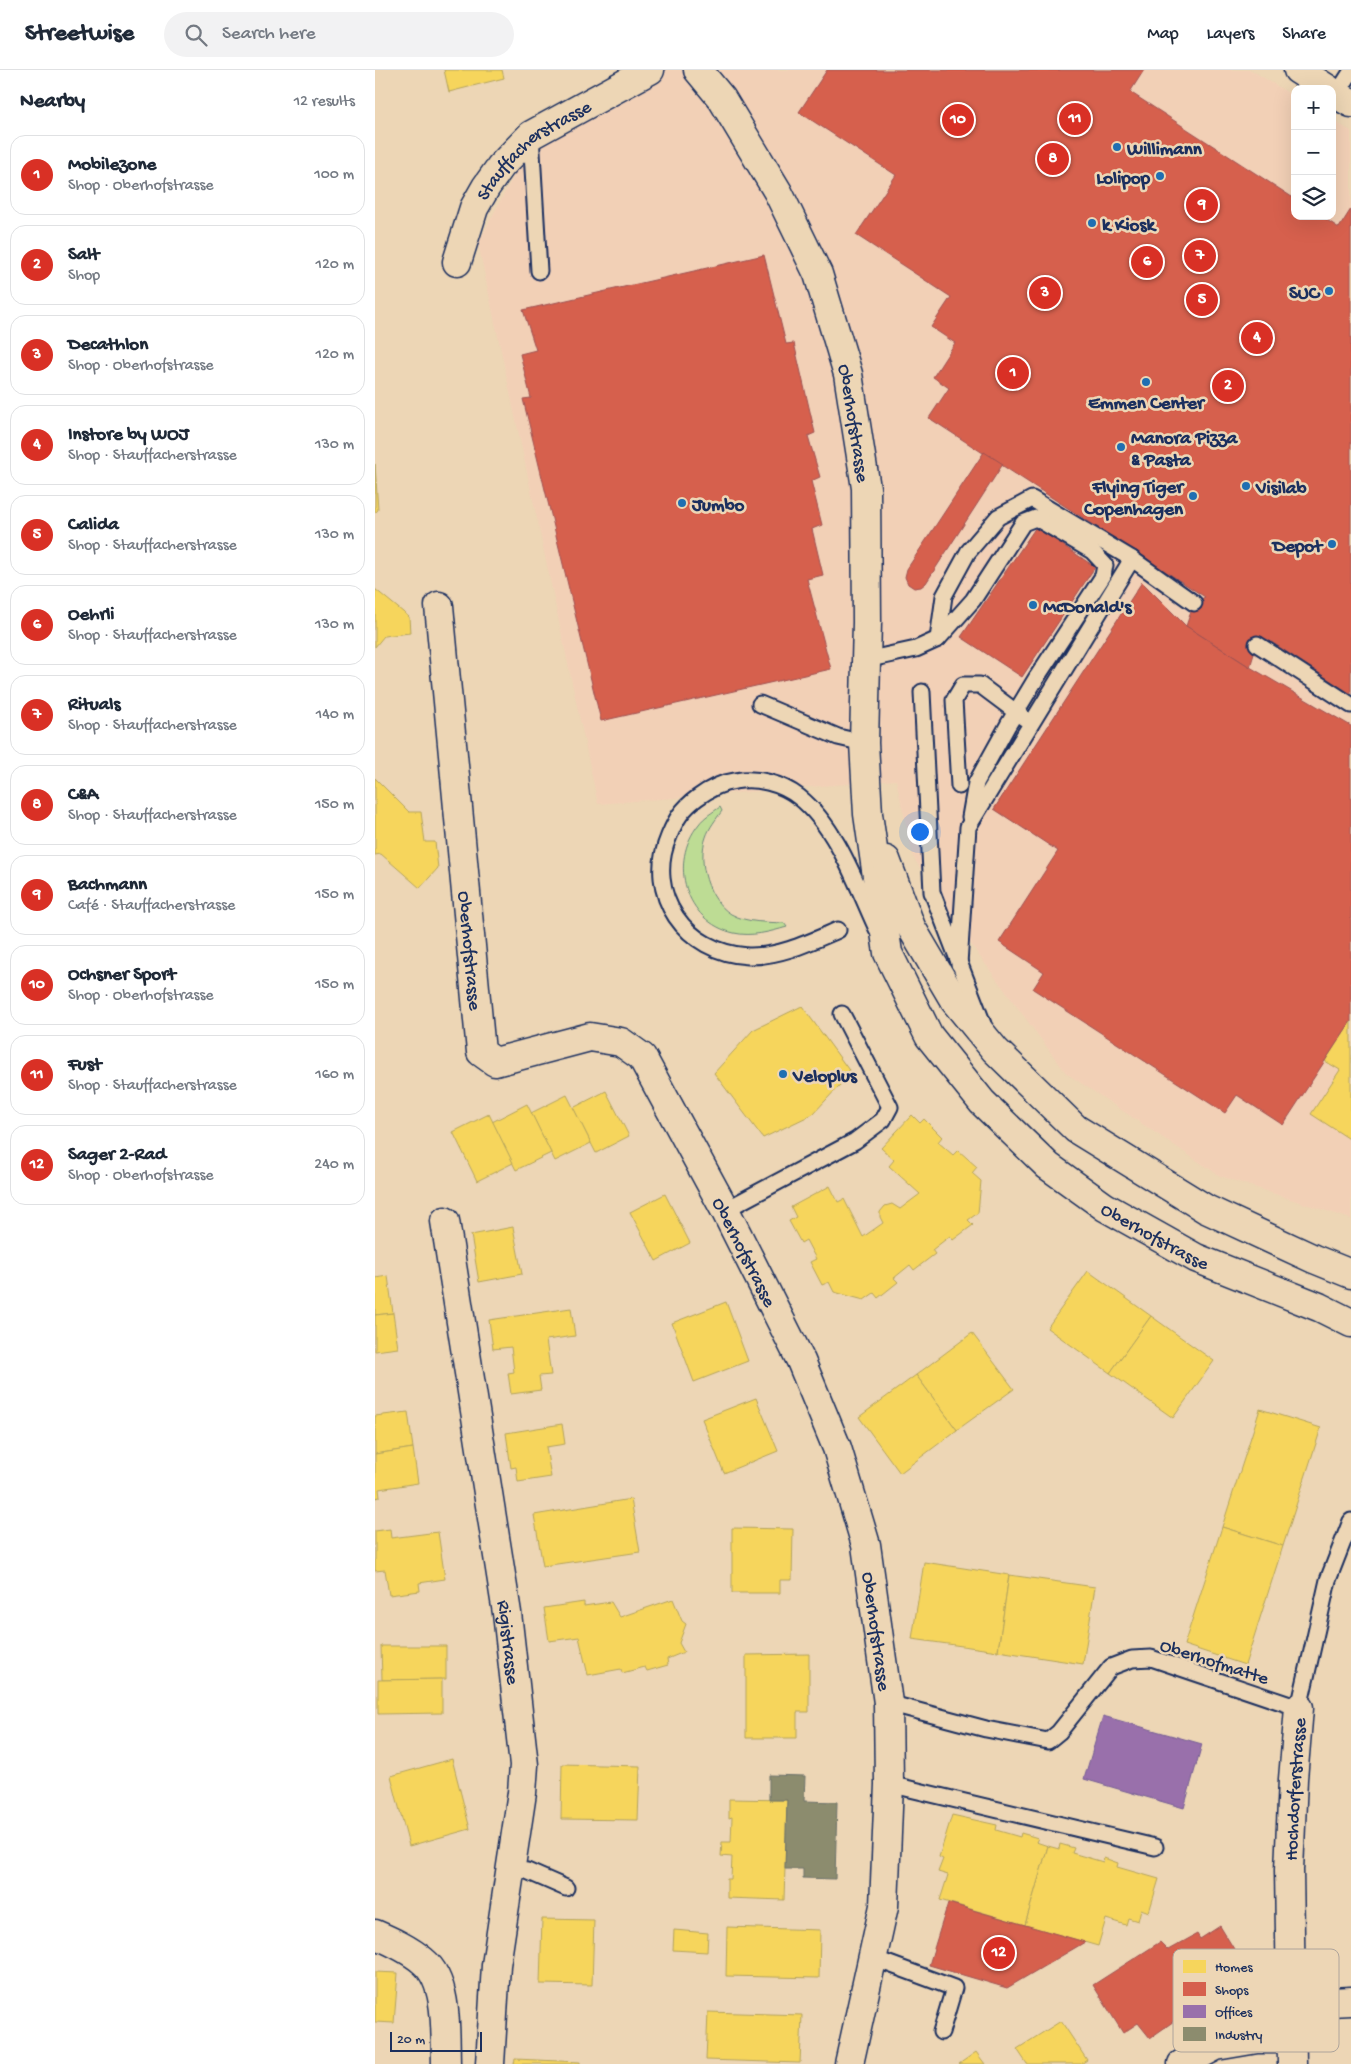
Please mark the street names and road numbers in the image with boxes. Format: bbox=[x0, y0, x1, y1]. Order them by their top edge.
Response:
street label: Stauffacherstrasse bbox=[473, 96, 596, 205]
street label: Oberhofstrasse bbox=[831, 361, 873, 484]
street label: Oberhofstrasse bbox=[451, 890, 485, 1012]
street label: Oberhofstrasse bbox=[705, 1194, 780, 1312]
street label: Oberhofstrasse bbox=[1096, 1199, 1212, 1277]
street label: Oberhofstrasse bbox=[855, 1571, 894, 1693]
street label: Rigistrasse bbox=[490, 1599, 523, 1686]
street label: Oberhofmatte bbox=[1157, 1635, 1271, 1692]
street label: Hochdorferstrasse bbox=[1281, 1717, 1313, 1861]

